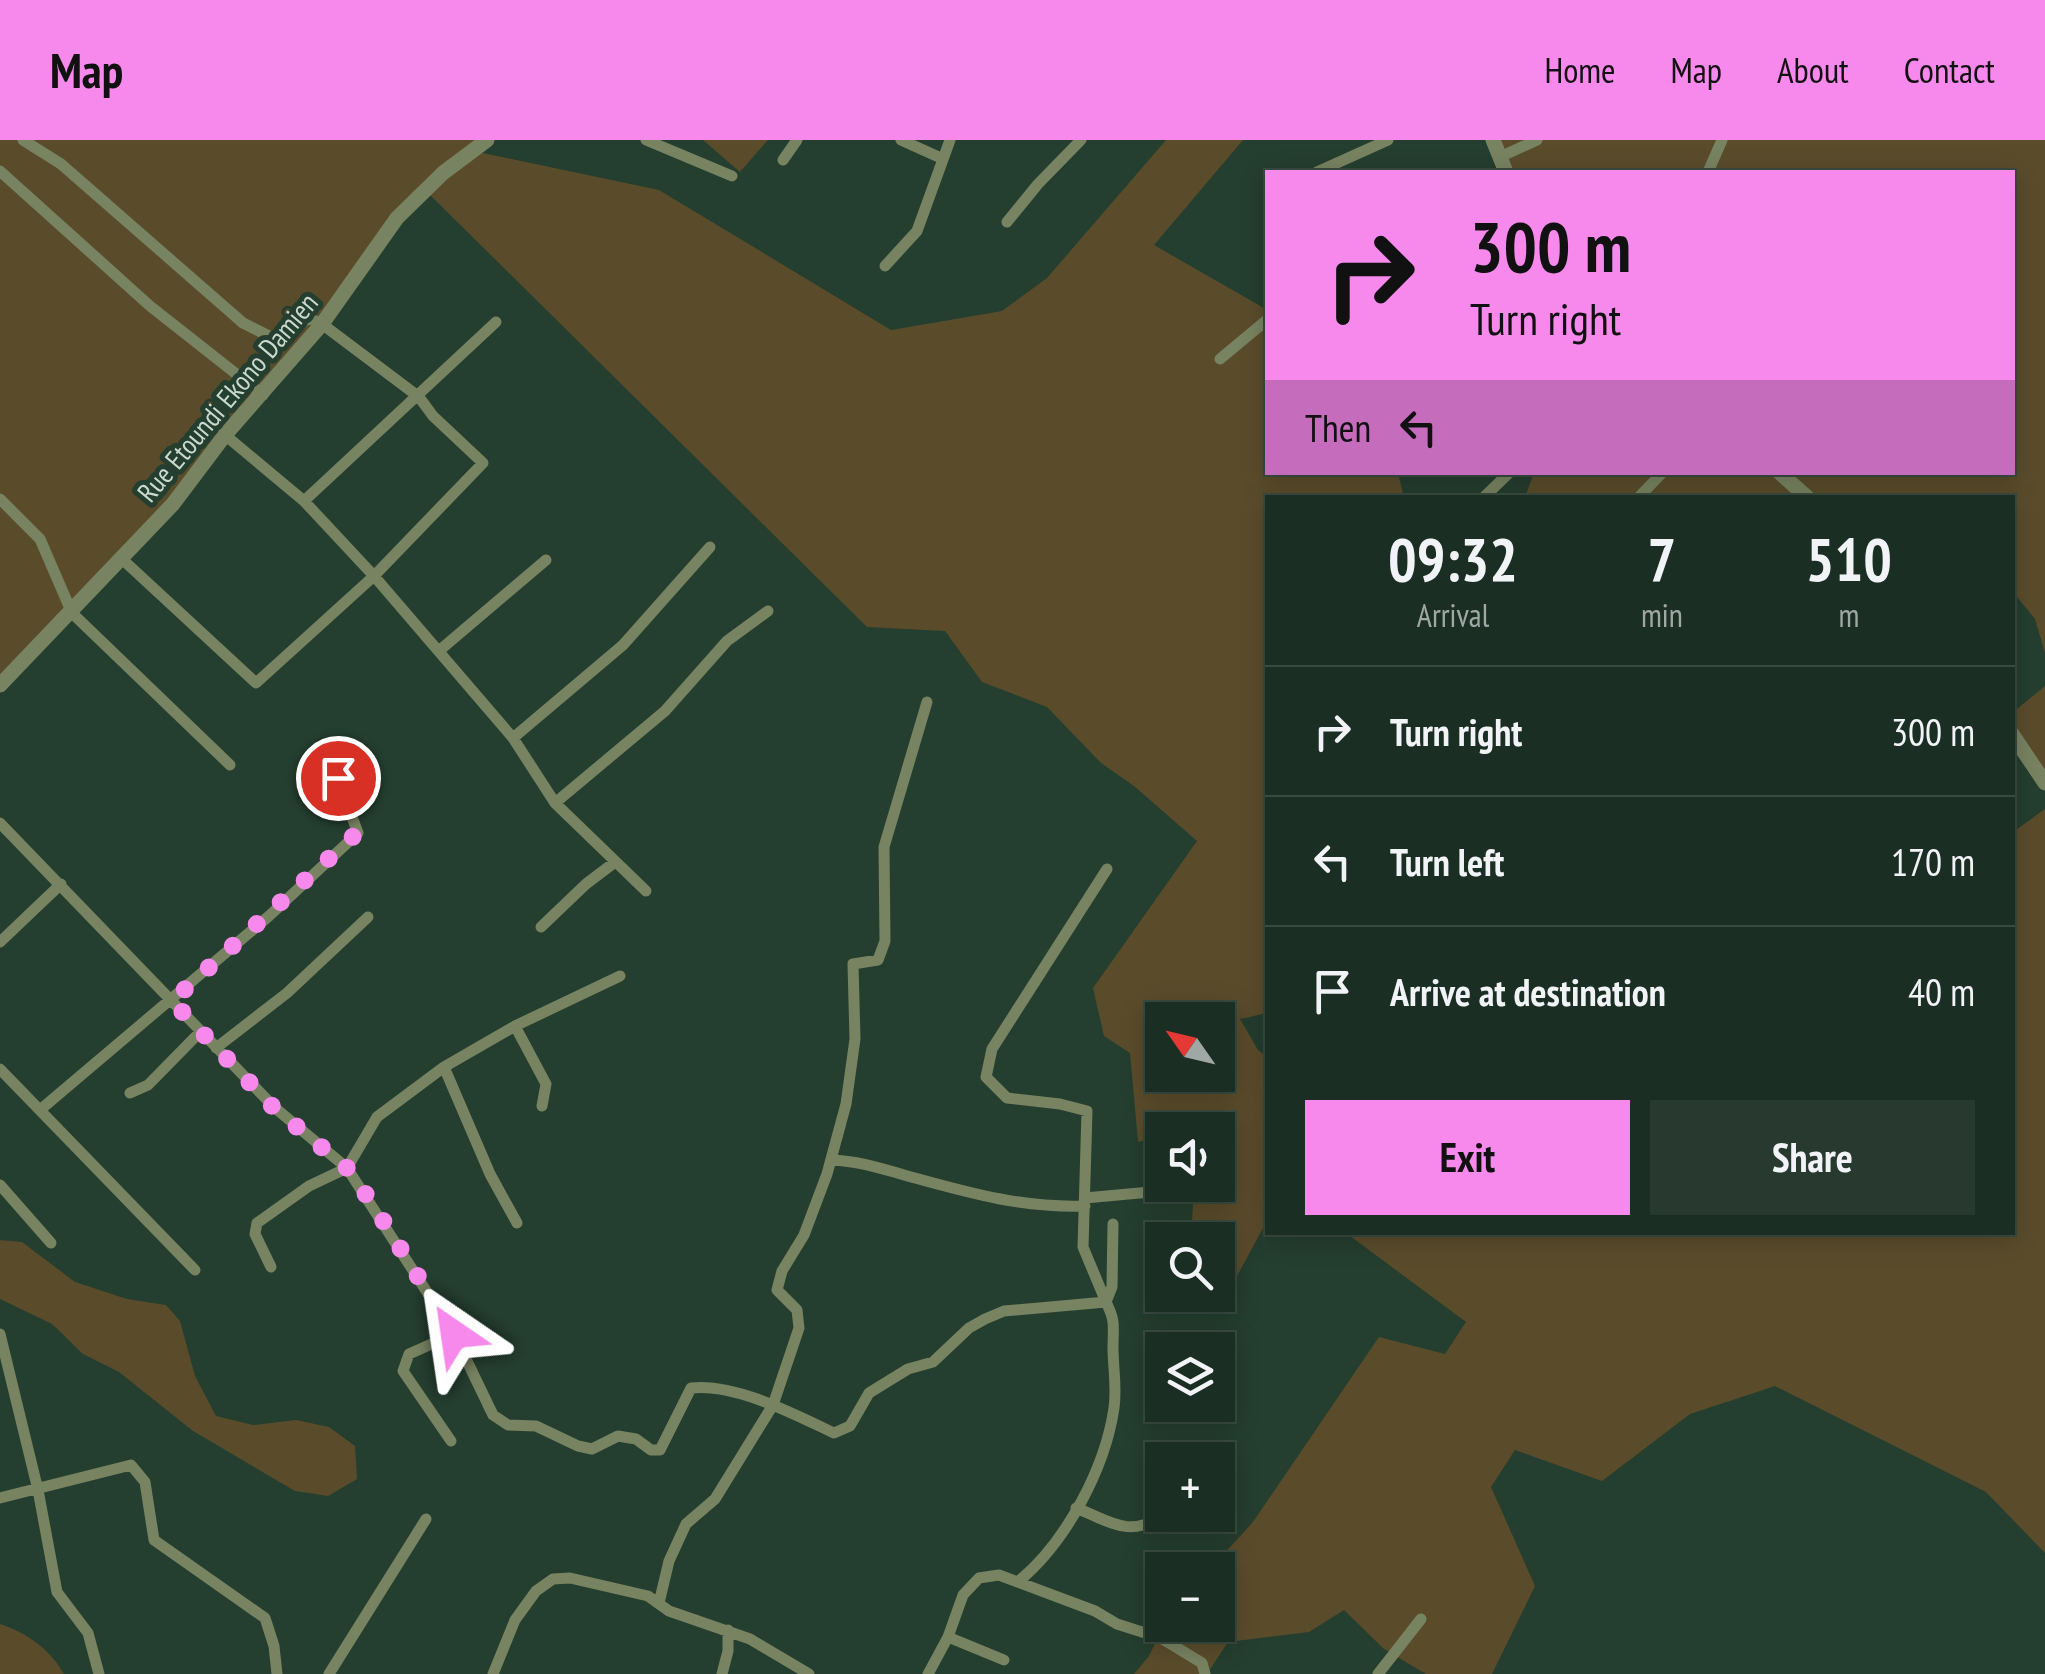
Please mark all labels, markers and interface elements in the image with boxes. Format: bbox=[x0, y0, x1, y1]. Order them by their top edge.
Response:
text: Map bbox=[50, 39, 123, 101]
text: Home bbox=[1544, 47, 1616, 93]
text: Map bbox=[1671, 47, 1722, 93]
text: About bbox=[1777, 47, 1849, 93]
text: Contact bbox=[1904, 47, 1995, 93]
text: 300 m bbox=[1470, 201, 1631, 291]
icon: right bbox=[1305, 210, 1435, 340]
street label: Rue Etoundi Ekono Damien bbox=[129, 285, 325, 509]
text: Turn right bbox=[1470, 289, 1621, 347]
icon: left bbox=[1391, 400, 1446, 455]
text: Then bbox=[1305, 403, 1371, 452]
text: 09:32 bbox=[1388, 520, 1518, 598]
text: 7 bbox=[1648, 520, 1676, 598]
text: 510 bbox=[1806, 520, 1892, 598]
text: Arrival bbox=[1417, 594, 1489, 636]
text: min bbox=[1641, 594, 1683, 636]
text: m bbox=[1838, 594, 1859, 636]
icon: right bbox=[1305, 704, 1360, 759]
text: Turn right bbox=[1390, 707, 1522, 756]
text: 300 m bbox=[1891, 707, 1975, 756]
pin bbox=[296, 736, 381, 821]
icon: arrive bbox=[311, 751, 366, 806]
icon: left bbox=[1305, 834, 1360, 889]
text: Turn left bbox=[1390, 837, 1504, 886]
text: 170 m bbox=[1891, 837, 1975, 886]
icon: arrive bbox=[1305, 964, 1360, 1019]
text: Arrive at destination bbox=[1390, 967, 1666, 1016]
text: 40 m bbox=[1908, 967, 1975, 1016]
north arrow bbox=[1145, 1002, 1235, 1092]
map controls bbox=[1145, 1002, 1235, 1642]
button: Exit bbox=[1305, 1100, 1630, 1215]
button: Share bbox=[1650, 1100, 1975, 1215]
button: sound bbox=[1145, 1112, 1235, 1202]
button: search bbox=[1145, 1222, 1235, 1312]
position arrow bbox=[402, 1282, 506, 1386]
button: layers bbox=[1145, 1332, 1235, 1422]
button: + bbox=[1145, 1442, 1235, 1532]
button: − bbox=[1145, 1552, 1235, 1642]

